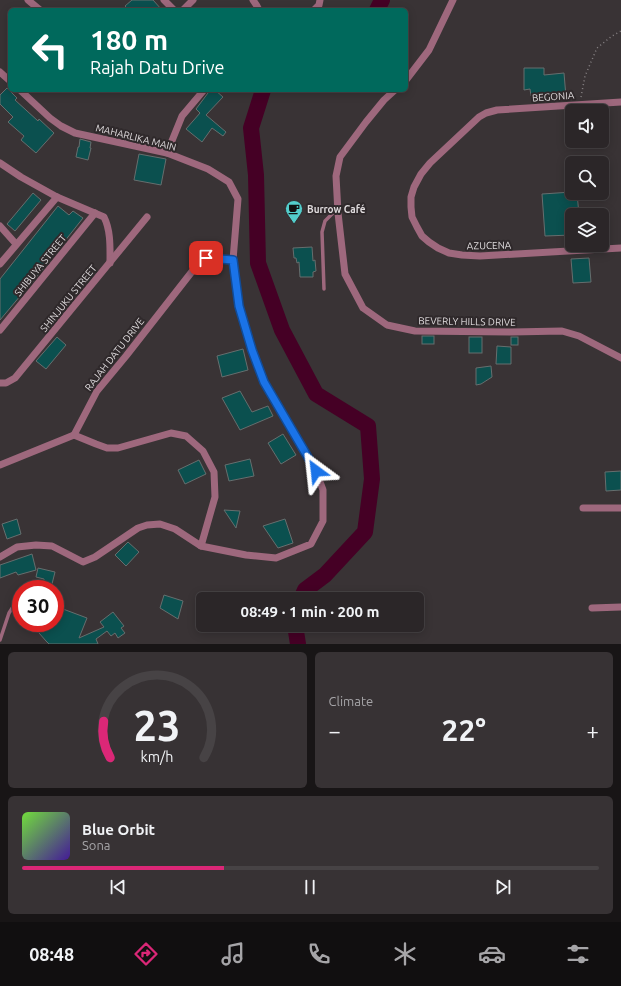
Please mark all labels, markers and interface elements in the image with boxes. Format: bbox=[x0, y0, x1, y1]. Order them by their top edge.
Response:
icon: left bbox=[24, 24, 76, 76]
text: 180 m bbox=[90, 24, 168, 55]
text: Rajah Datu Drive bbox=[90, 57, 224, 77]
street label: BEGONIA bbox=[531, 89, 575, 103]
map controls bbox=[565, 104, 609, 252]
button: sound bbox=[565, 104, 609, 148]
street label: MAHARLIKA MAIN bbox=[94, 122, 177, 153]
button: search bbox=[565, 156, 609, 200]
cafe icon: Burrow Café bbox=[284, 199, 304, 224]
place label: Burrow Café bbox=[307, 204, 366, 215]
button: layers bbox=[565, 208, 609, 252]
street label: SHIBUYA STREET bbox=[12, 232, 69, 298]
street label: AZUCENA bbox=[467, 240, 512, 251]
pin bbox=[189, 241, 223, 275]
icon: arrive bbox=[195, 247, 217, 269]
street label: SHINJUKU STREET bbox=[38, 262, 99, 334]
street label: RAJAH DATU DRIVE bbox=[83, 315, 146, 393]
street label: BEVERLY HILLS DRIVE bbox=[418, 315, 516, 328]
position arrow bbox=[295, 450, 337, 492]
speed limit sign: 30 bbox=[12, 580, 64, 632]
text: 08:49 · 1 min · 200 m bbox=[241, 603, 379, 620]
text: Climate bbox=[329, 694, 373, 708]
text: 23 bbox=[134, 702, 181, 749]
text: 22° bbox=[442, 713, 486, 747]
text: − bbox=[329, 718, 341, 743]
text: + bbox=[587, 718, 599, 743]
text: km/h bbox=[141, 749, 174, 765]
text: Blue Orbit bbox=[82, 821, 155, 838]
text: Sona bbox=[82, 838, 111, 852]
icon: previous bbox=[107, 876, 129, 898]
icon: pause bbox=[299, 876, 321, 898]
icon: next bbox=[492, 876, 514, 898]
icon: directions bbox=[132, 940, 160, 968]
icon: music bbox=[219, 940, 247, 968]
icon: phone bbox=[305, 940, 333, 968]
icon: climate bbox=[391, 940, 419, 968]
icon: car bbox=[478, 940, 506, 968]
icon: filters bbox=[564, 940, 592, 968]
text: 08:48 bbox=[29, 944, 74, 964]

